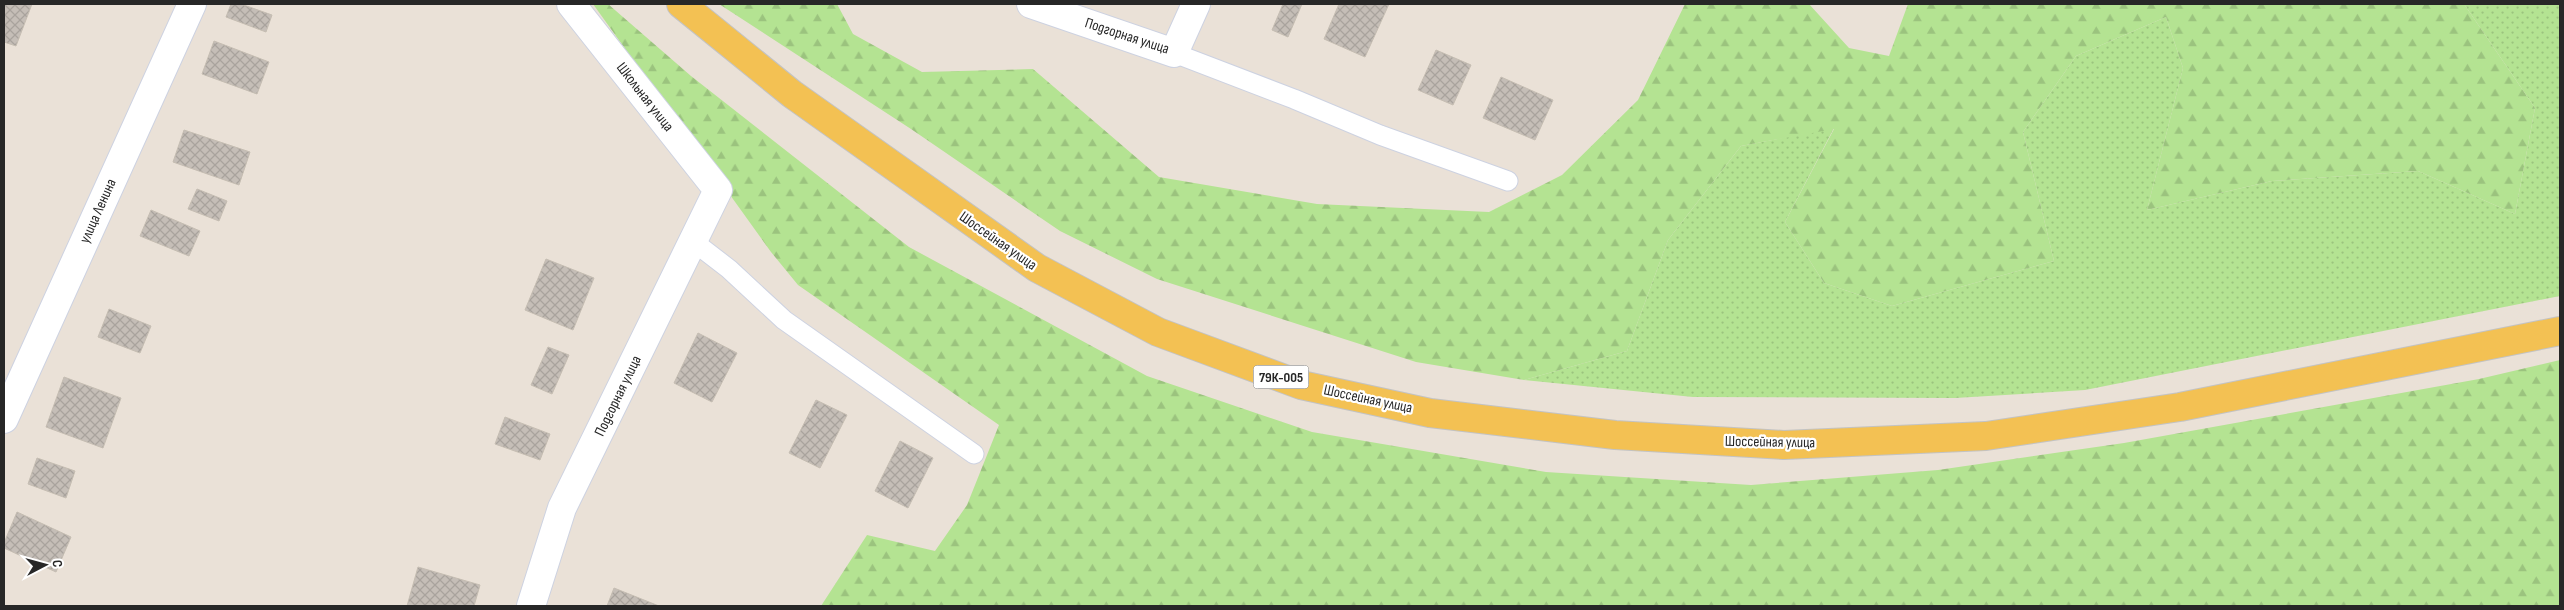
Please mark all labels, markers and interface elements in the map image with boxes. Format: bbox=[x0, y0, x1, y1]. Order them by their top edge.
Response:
street label: Подгорная улица bbox=[1082, 13, 1172, 59]
street label: Школьная улица bbox=[612, 59, 678, 136]
street label: улица Ленина bbox=[75, 176, 121, 246]
street label: Шоссейная улица bbox=[956, 207, 1041, 275]
street label: Подгорная улица bbox=[590, 352, 646, 440]
road number: 79К-005 bbox=[1254, 366, 1308, 388]
street label: Шоссейная улица bbox=[1322, 380, 1414, 418]
street label: Шоссейная улица bbox=[1725, 432, 1815, 452]
north arrow bbox=[20, 540, 70, 590]
text: С bbox=[49, 559, 66, 568]

